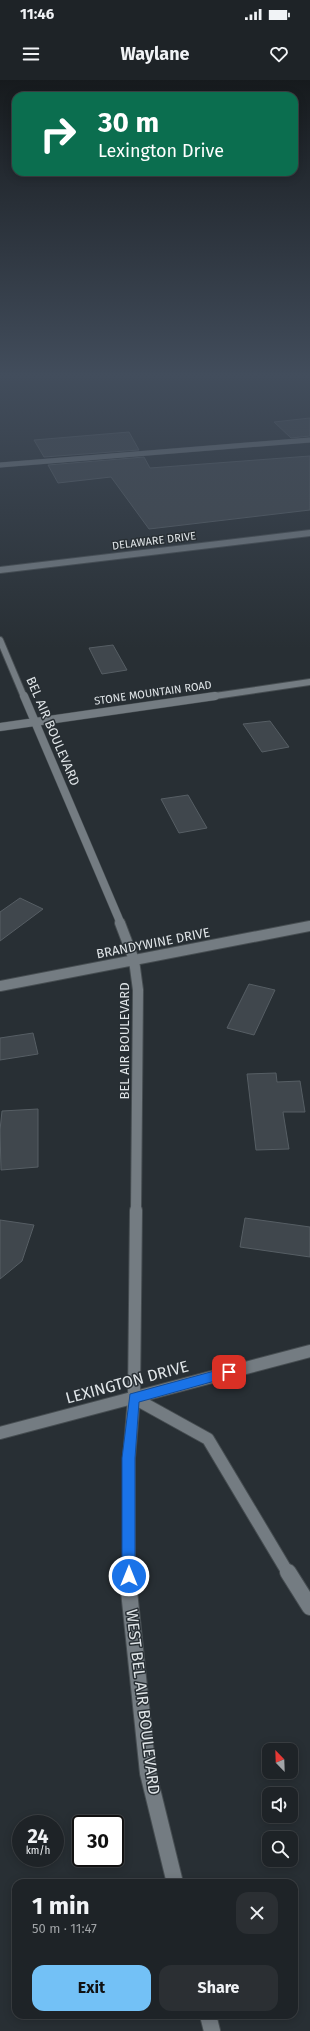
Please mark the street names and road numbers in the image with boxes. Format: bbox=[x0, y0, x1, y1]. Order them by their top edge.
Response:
street label: DELAWARE DRIVE bbox=[111, 529, 197, 553]
street label: BEL AIR BOULEVARD bbox=[23, 674, 83, 788]
street label: STONE MOUNTAIN ROAD bbox=[93, 678, 213, 708]
street label: BRANDYWINE DRIVE bbox=[95, 925, 211, 961]
street label: BEL AIR BOULEVARD bbox=[117, 982, 132, 1100]
street label: LEXINGTON DRIVE bbox=[63, 1356, 191, 1408]
street label: WEST BEL AIR BOULEVARD bbox=[122, 1608, 164, 1796]

